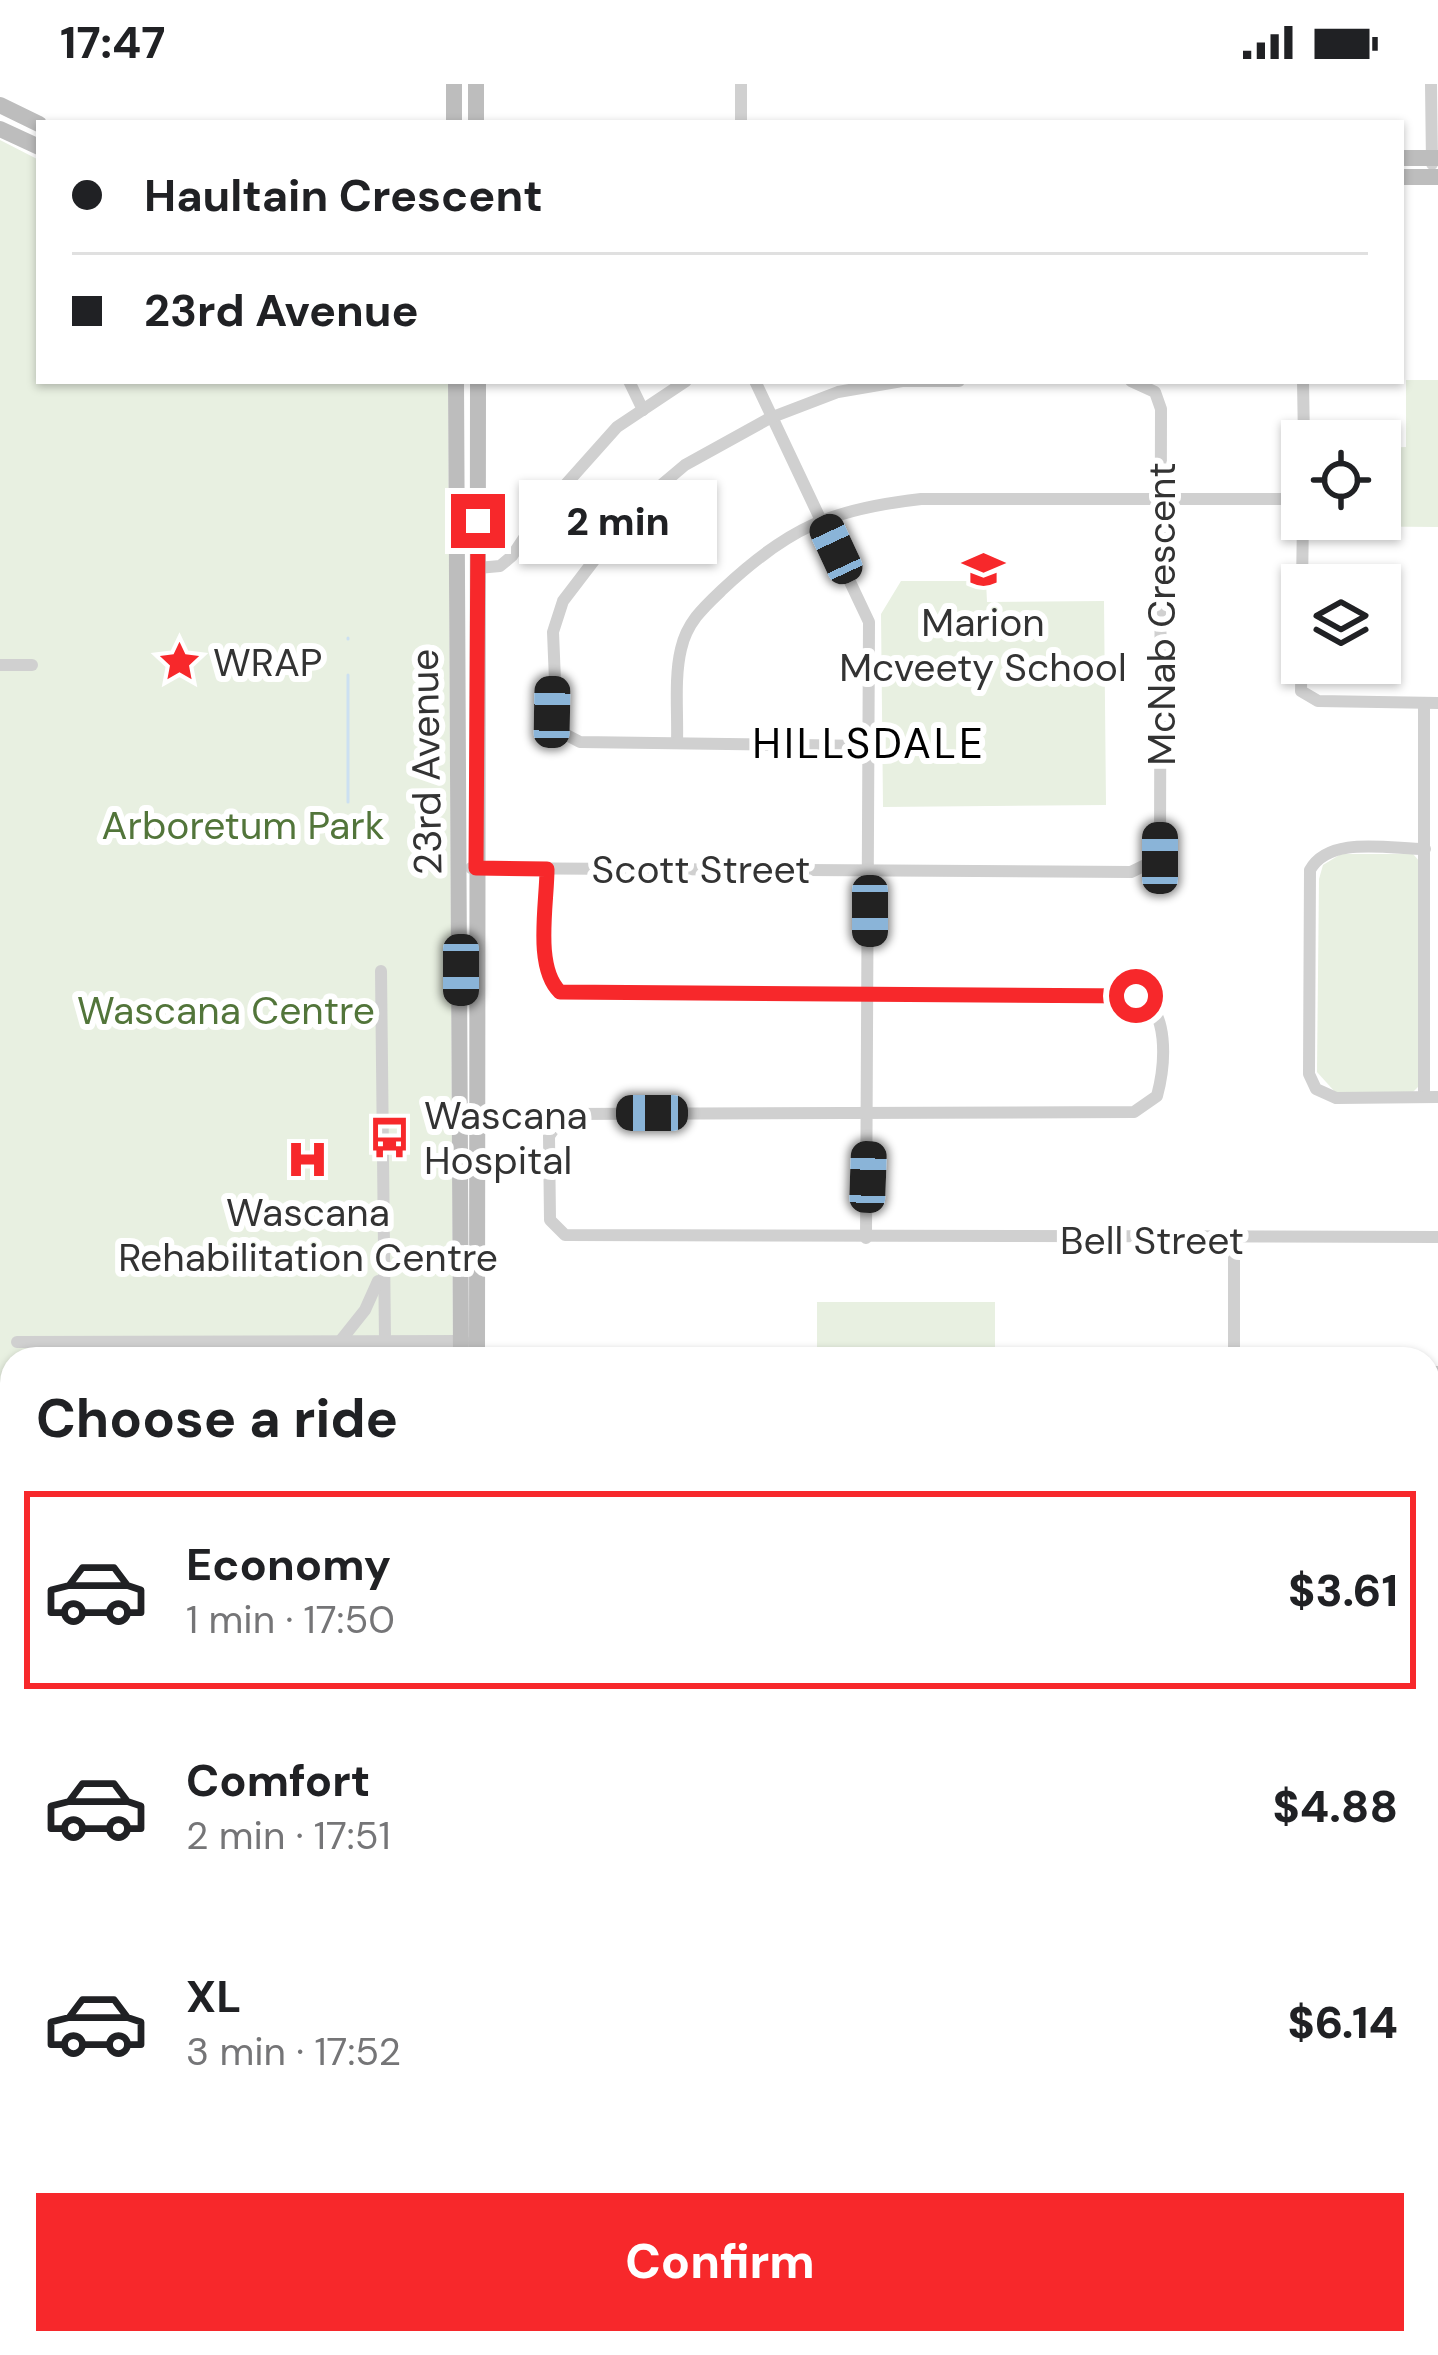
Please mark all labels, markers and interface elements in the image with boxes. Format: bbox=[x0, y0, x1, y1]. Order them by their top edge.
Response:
text: 17:47 bbox=[60, 13, 165, 72]
text: Haultain Crescent bbox=[144, 166, 543, 225]
text: 23rd Avenue bbox=[144, 281, 419, 340]
map controls bbox=[1281, 420, 1401, 684]
button: locate bbox=[1281, 420, 1401, 540]
street label: McNab Crescent bbox=[1136, 462, 1187, 766]
callout: 2 min bbox=[520, 479, 718, 563]
route end bbox=[451, 494, 505, 548]
text: 2 min bbox=[566, 496, 670, 547]
car bbox=[804, 509, 868, 589]
school or university icon: Marion Mcveety School bbox=[960, 547, 1006, 593]
button: layers bbox=[1281, 564, 1401, 684]
place label: Marion Mcveety School bbox=[839, 597, 1127, 693]
place label: WRAP bbox=[213, 637, 322, 688]
place icon: WRAP bbox=[156, 639, 202, 685]
street label: 23rd Avenue bbox=[399, 648, 453, 876]
car bbox=[533, 676, 571, 748]
district label: HILLSDALE bbox=[752, 716, 986, 771]
park label: Arboretum Park bbox=[102, 800, 384, 851]
car bbox=[1142, 822, 1178, 894]
street label: Scott Street bbox=[592, 844, 810, 895]
car bbox=[852, 875, 888, 947]
car bbox=[443, 934, 479, 1006]
route start bbox=[1109, 969, 1163, 1023]
park label: Wascana Centre bbox=[77, 985, 375, 1036]
place label: Wascana Hospital bbox=[424, 1090, 588, 1186]
car bbox=[616, 1095, 688, 1131]
bus stop icon: Wascana Hospital bbox=[367, 1114, 413, 1160]
hospital icon: Wascana Rehabilitation Centre bbox=[285, 1137, 331, 1183]
car bbox=[849, 1140, 887, 1214]
place label: Wascana Rehabilitation Centre bbox=[118, 1187, 498, 1283]
street label: Bell Street bbox=[1060, 1215, 1244, 1266]
text: Choose a ride bbox=[36, 1383, 398, 1454]
text: Economy bbox=[186, 1535, 391, 1594]
icon: car bbox=[42, 1536, 150, 1644]
text: $3.61 bbox=[1288, 1561, 1398, 1620]
text: 1 min · 17:50 bbox=[186, 1594, 395, 1645]
text: Comfort bbox=[186, 1751, 370, 1810]
icon: car bbox=[42, 1752, 150, 1860]
text: $4.88 bbox=[1272, 1777, 1398, 1836]
text: 2 min · 17:51 bbox=[186, 1810, 391, 1861]
text: XL bbox=[186, 1967, 241, 2026]
icon: car bbox=[42, 1968, 150, 2076]
text: $6.14 bbox=[1287, 1993, 1398, 2052]
text: 3 min · 17:52 bbox=[186, 2026, 401, 2077]
button: Confirm bbox=[36, 2193, 1404, 2331]

